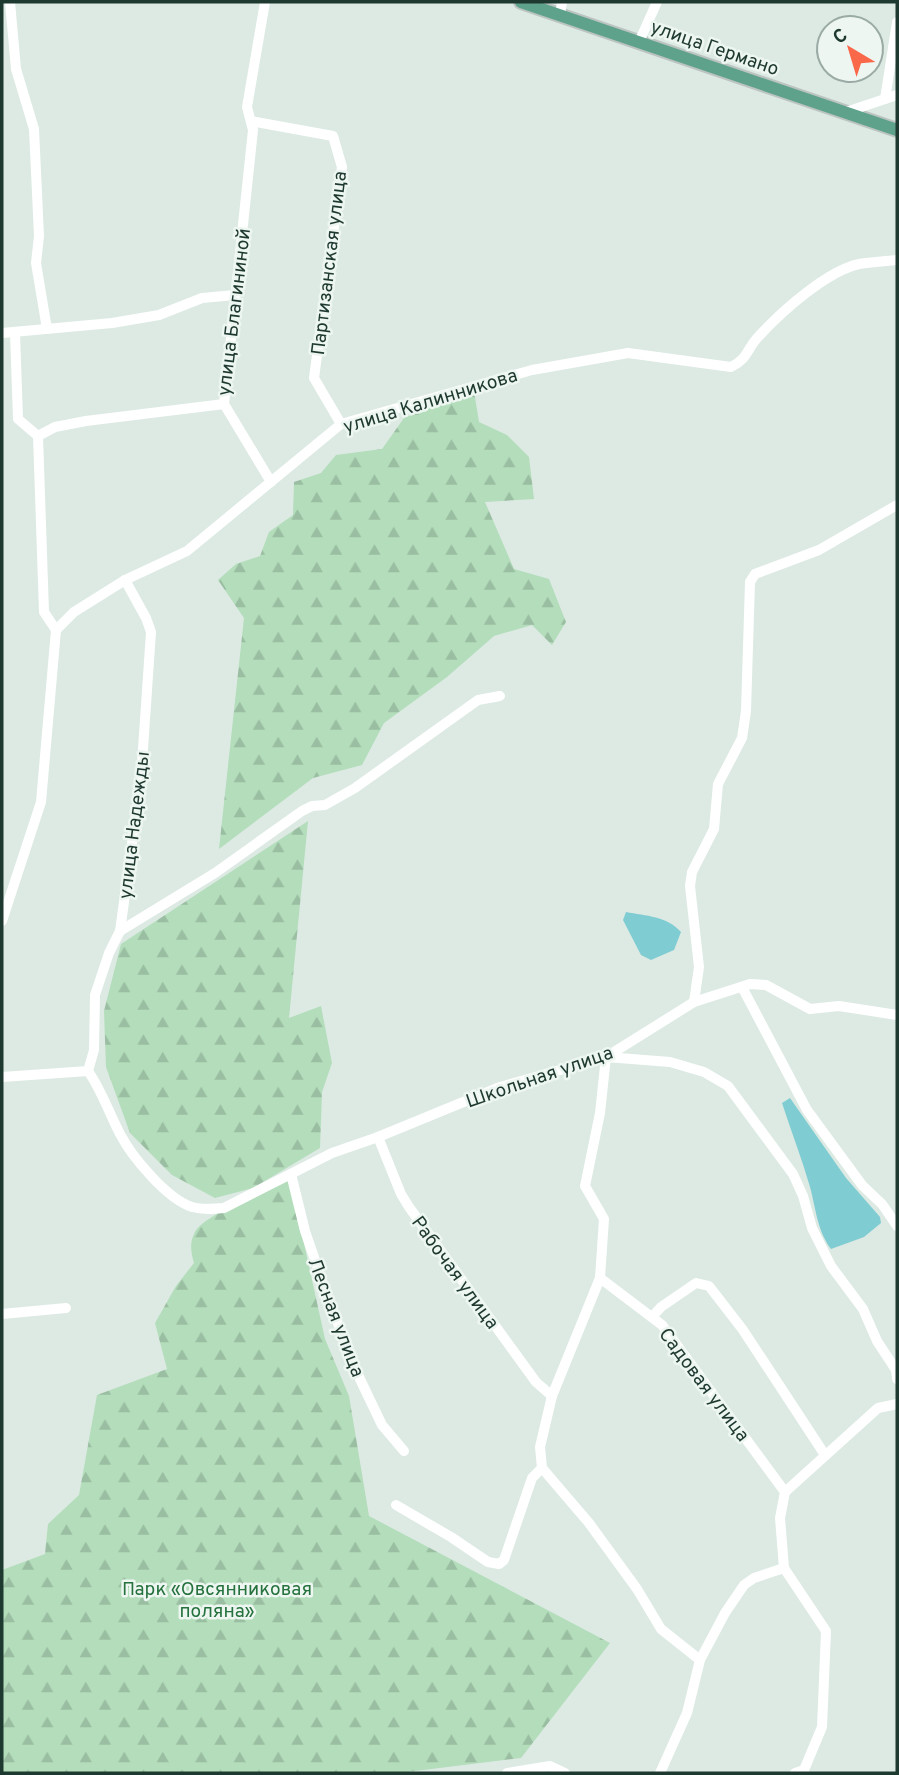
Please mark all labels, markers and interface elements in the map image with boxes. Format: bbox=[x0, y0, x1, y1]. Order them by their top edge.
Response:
north arrow bbox=[815, 14, 885, 84]
street label: улица Германо bbox=[647, 16, 782, 82]
text: С bbox=[829, 24, 853, 50]
street label: Партизанская улица bbox=[307, 170, 353, 357]
street label: улица Благининой bbox=[213, 227, 257, 397]
street label: улица Калинникова bbox=[341, 364, 521, 440]
street label: улица Надежды bbox=[114, 750, 156, 901]
street label: Школьная улица bbox=[463, 1041, 616, 1114]
street label: Рабочая улица bbox=[405, 1212, 504, 1334]
street label: Лесная улица bbox=[301, 1255, 369, 1381]
street label: Садовая улица bbox=[653, 1324, 754, 1447]
park label: Парк «Овсянниковая поляна» bbox=[122, 1578, 312, 1624]

